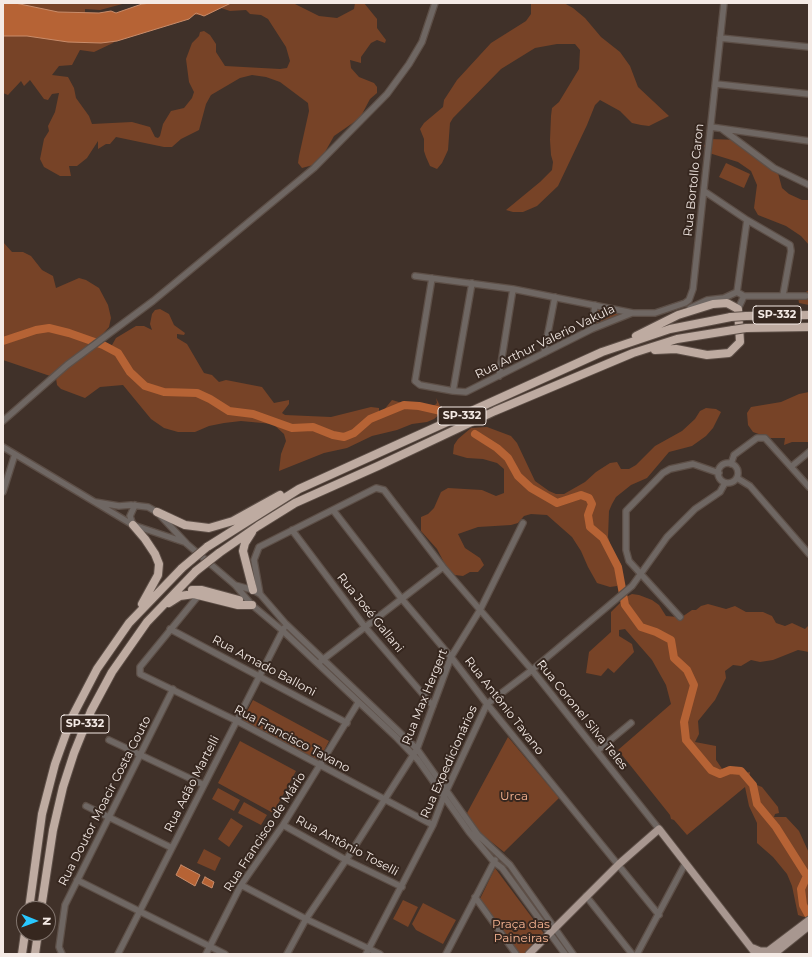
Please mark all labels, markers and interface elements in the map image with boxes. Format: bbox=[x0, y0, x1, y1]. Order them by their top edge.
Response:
street label: Rua Bortollo Caron bbox=[681, 123, 707, 237]
street label: Rua Arthur Valerio Vakula bbox=[473, 302, 617, 382]
road number: SP-332 bbox=[753, 306, 801, 324]
road number: SP-332 bbox=[438, 407, 486, 425]
street label: Rua José Gallani bbox=[334, 570, 406, 656]
street label: Rua Amado Balloni bbox=[210, 632, 318, 700]
street label: Rua Max Hergert bbox=[399, 647, 451, 747]
street label: Rua Antônio Tavano bbox=[461, 654, 547, 758]
street label: Rua Coronel Silva Teles bbox=[533, 657, 631, 773]
street label: Rua Francisco Tavano bbox=[231, 702, 353, 776]
street label: Rua Expedicionários bbox=[418, 703, 480, 821]
street label: Rua Doutor Moacir Costa Couto bbox=[56, 714, 154, 888]
road number: SP-332 bbox=[61, 715, 109, 733]
street label: Rua Adão Martelli bbox=[161, 733, 223, 835]
street label: Rua Francisco de Mário bbox=[221, 770, 309, 894]
park label: Urca bbox=[500, 789, 528, 803]
street label: Rua Antônio Toselli bbox=[293, 813, 401, 879]
north arrow bbox=[16, 901, 56, 941]
text: N bbox=[40, 917, 54, 926]
park label: Praça das Paineiras bbox=[492, 917, 550, 945]

